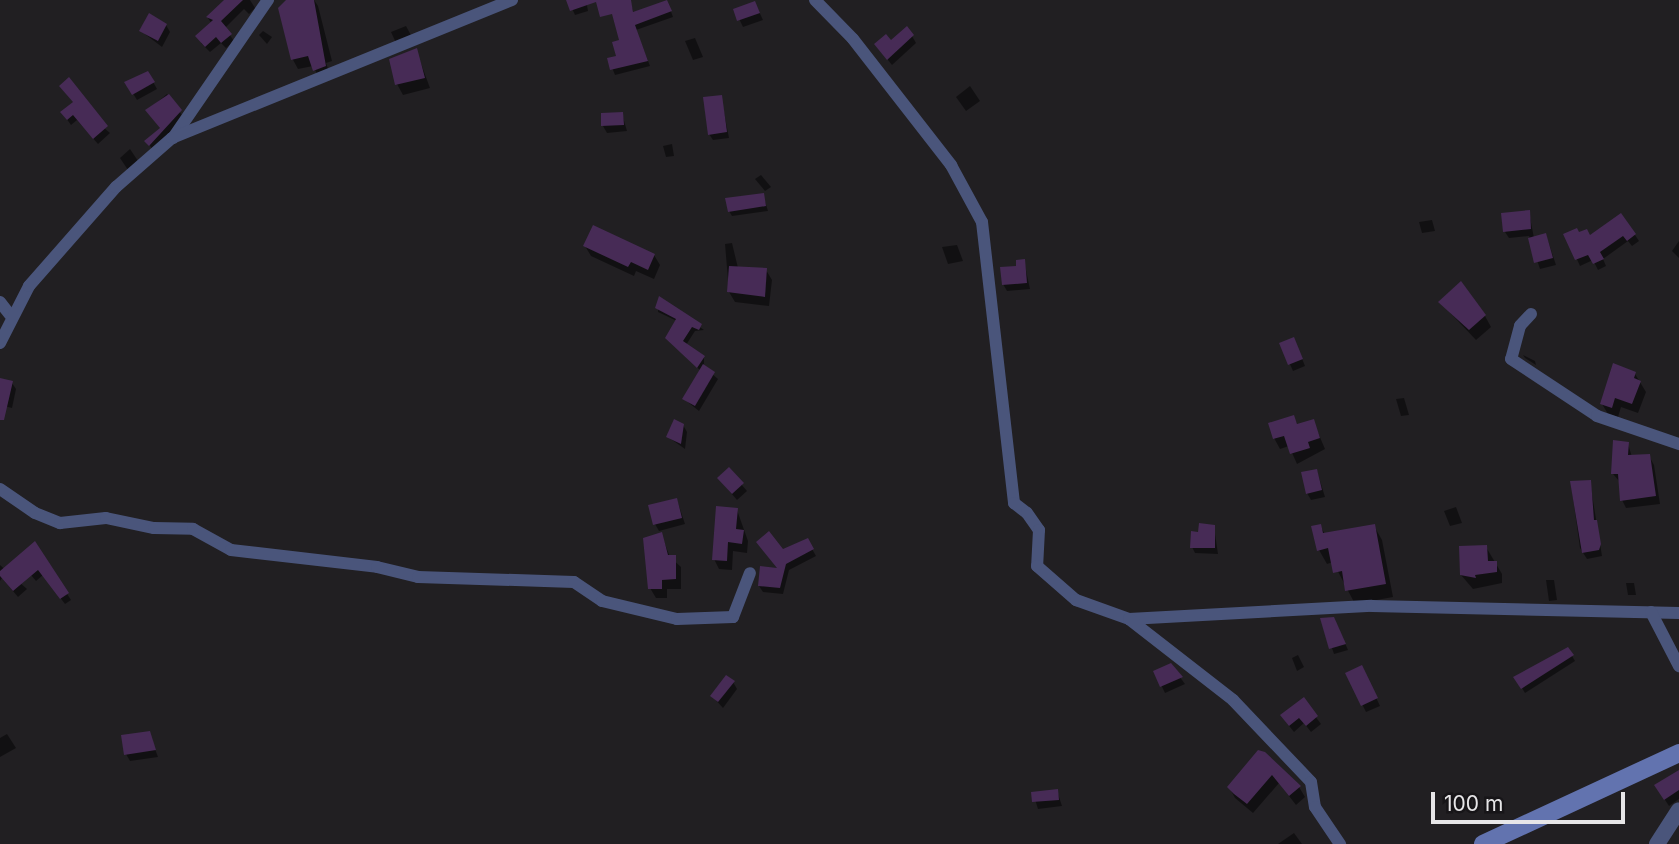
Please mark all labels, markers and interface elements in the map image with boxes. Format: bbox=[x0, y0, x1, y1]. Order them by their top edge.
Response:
scale bar bbox=[1434, 778, 1628, 822]
text: 100 m bbox=[1444, 791, 1503, 816]

